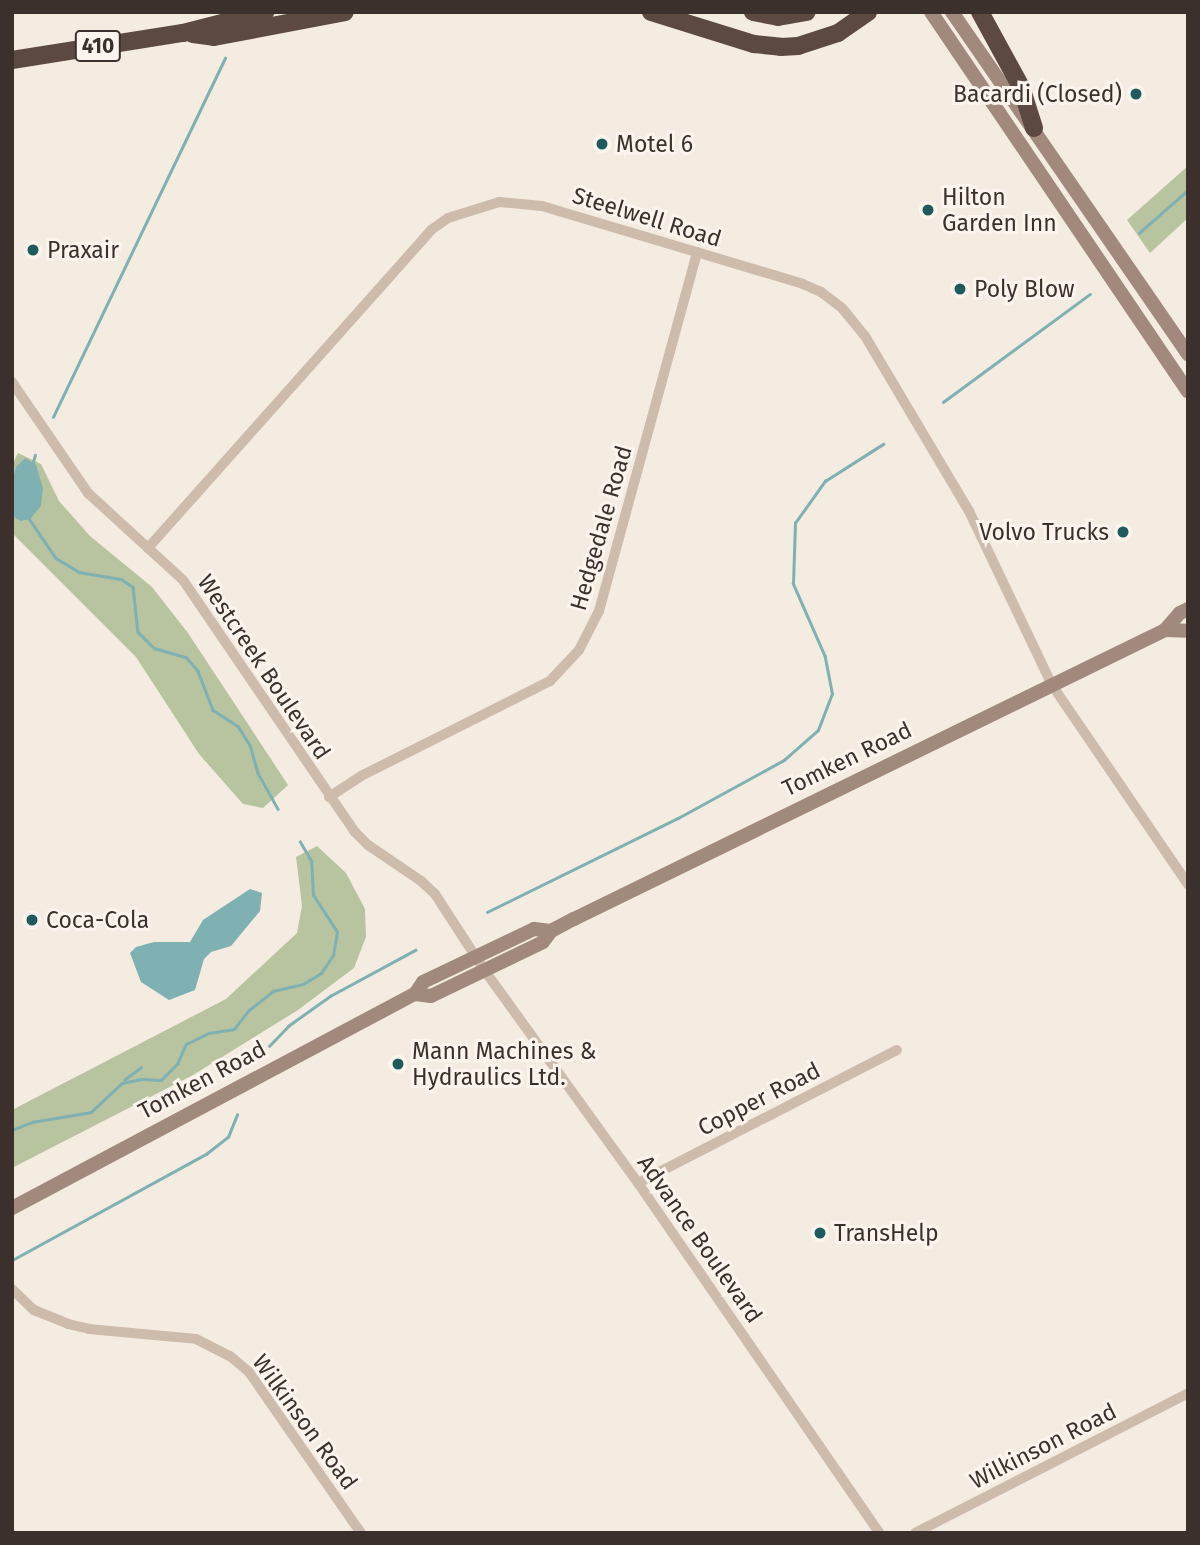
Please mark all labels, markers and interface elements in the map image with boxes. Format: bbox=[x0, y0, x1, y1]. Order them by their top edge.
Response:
road number: 410 bbox=[74, 28, 122, 64]
place label: Bacardi (Closed) bbox=[953, 80, 1122, 108]
marker: Bacardi (Closed) bbox=[1128, 86, 1144, 102]
place label: Motel 6 bbox=[616, 130, 693, 158]
marker: Motel 6 bbox=[594, 136, 610, 152]
street label: Steelwell Road bbox=[569, 181, 725, 253]
place label: Hilton Garden Inn bbox=[942, 183, 1057, 237]
marker: Hilton Garden Inn bbox=[920, 202, 936, 218]
place label: Praxair bbox=[47, 236, 119, 264]
marker: Praxair bbox=[25, 242, 41, 258]
place label: Poly Blow bbox=[974, 275, 1075, 303]
marker: Poly Blow bbox=[952, 281, 968, 297]
street label: Hedgedale Road bbox=[564, 442, 638, 614]
place label: Volvo Trucks bbox=[979, 518, 1109, 546]
marker: Volvo Trucks bbox=[1115, 524, 1131, 540]
street label: Westcreek Boulevard bbox=[192, 569, 336, 765]
street label: Tomken Road bbox=[778, 716, 916, 802]
place label: Coca-Cola bbox=[46, 906, 149, 934]
marker: Coca-Cola bbox=[24, 912, 40, 928]
street label: Tomken Road bbox=[134, 1035, 270, 1125]
place label: Mann Machines & Hydraulics Ltd. bbox=[412, 1037, 596, 1091]
marker: Mann Machines & Hydraulics Ltd. bbox=[390, 1056, 406, 1072]
street label: Copper Road bbox=[693, 1056, 825, 1142]
street label: Advance Boulevard bbox=[632, 1150, 768, 1328]
place label: TransHelp bbox=[834, 1219, 939, 1247]
marker: TransHelp bbox=[812, 1225, 828, 1241]
street label: Wilkinson Road bbox=[247, 1349, 363, 1495]
street label: Wilkinson Road bbox=[965, 1397, 1121, 1495]

